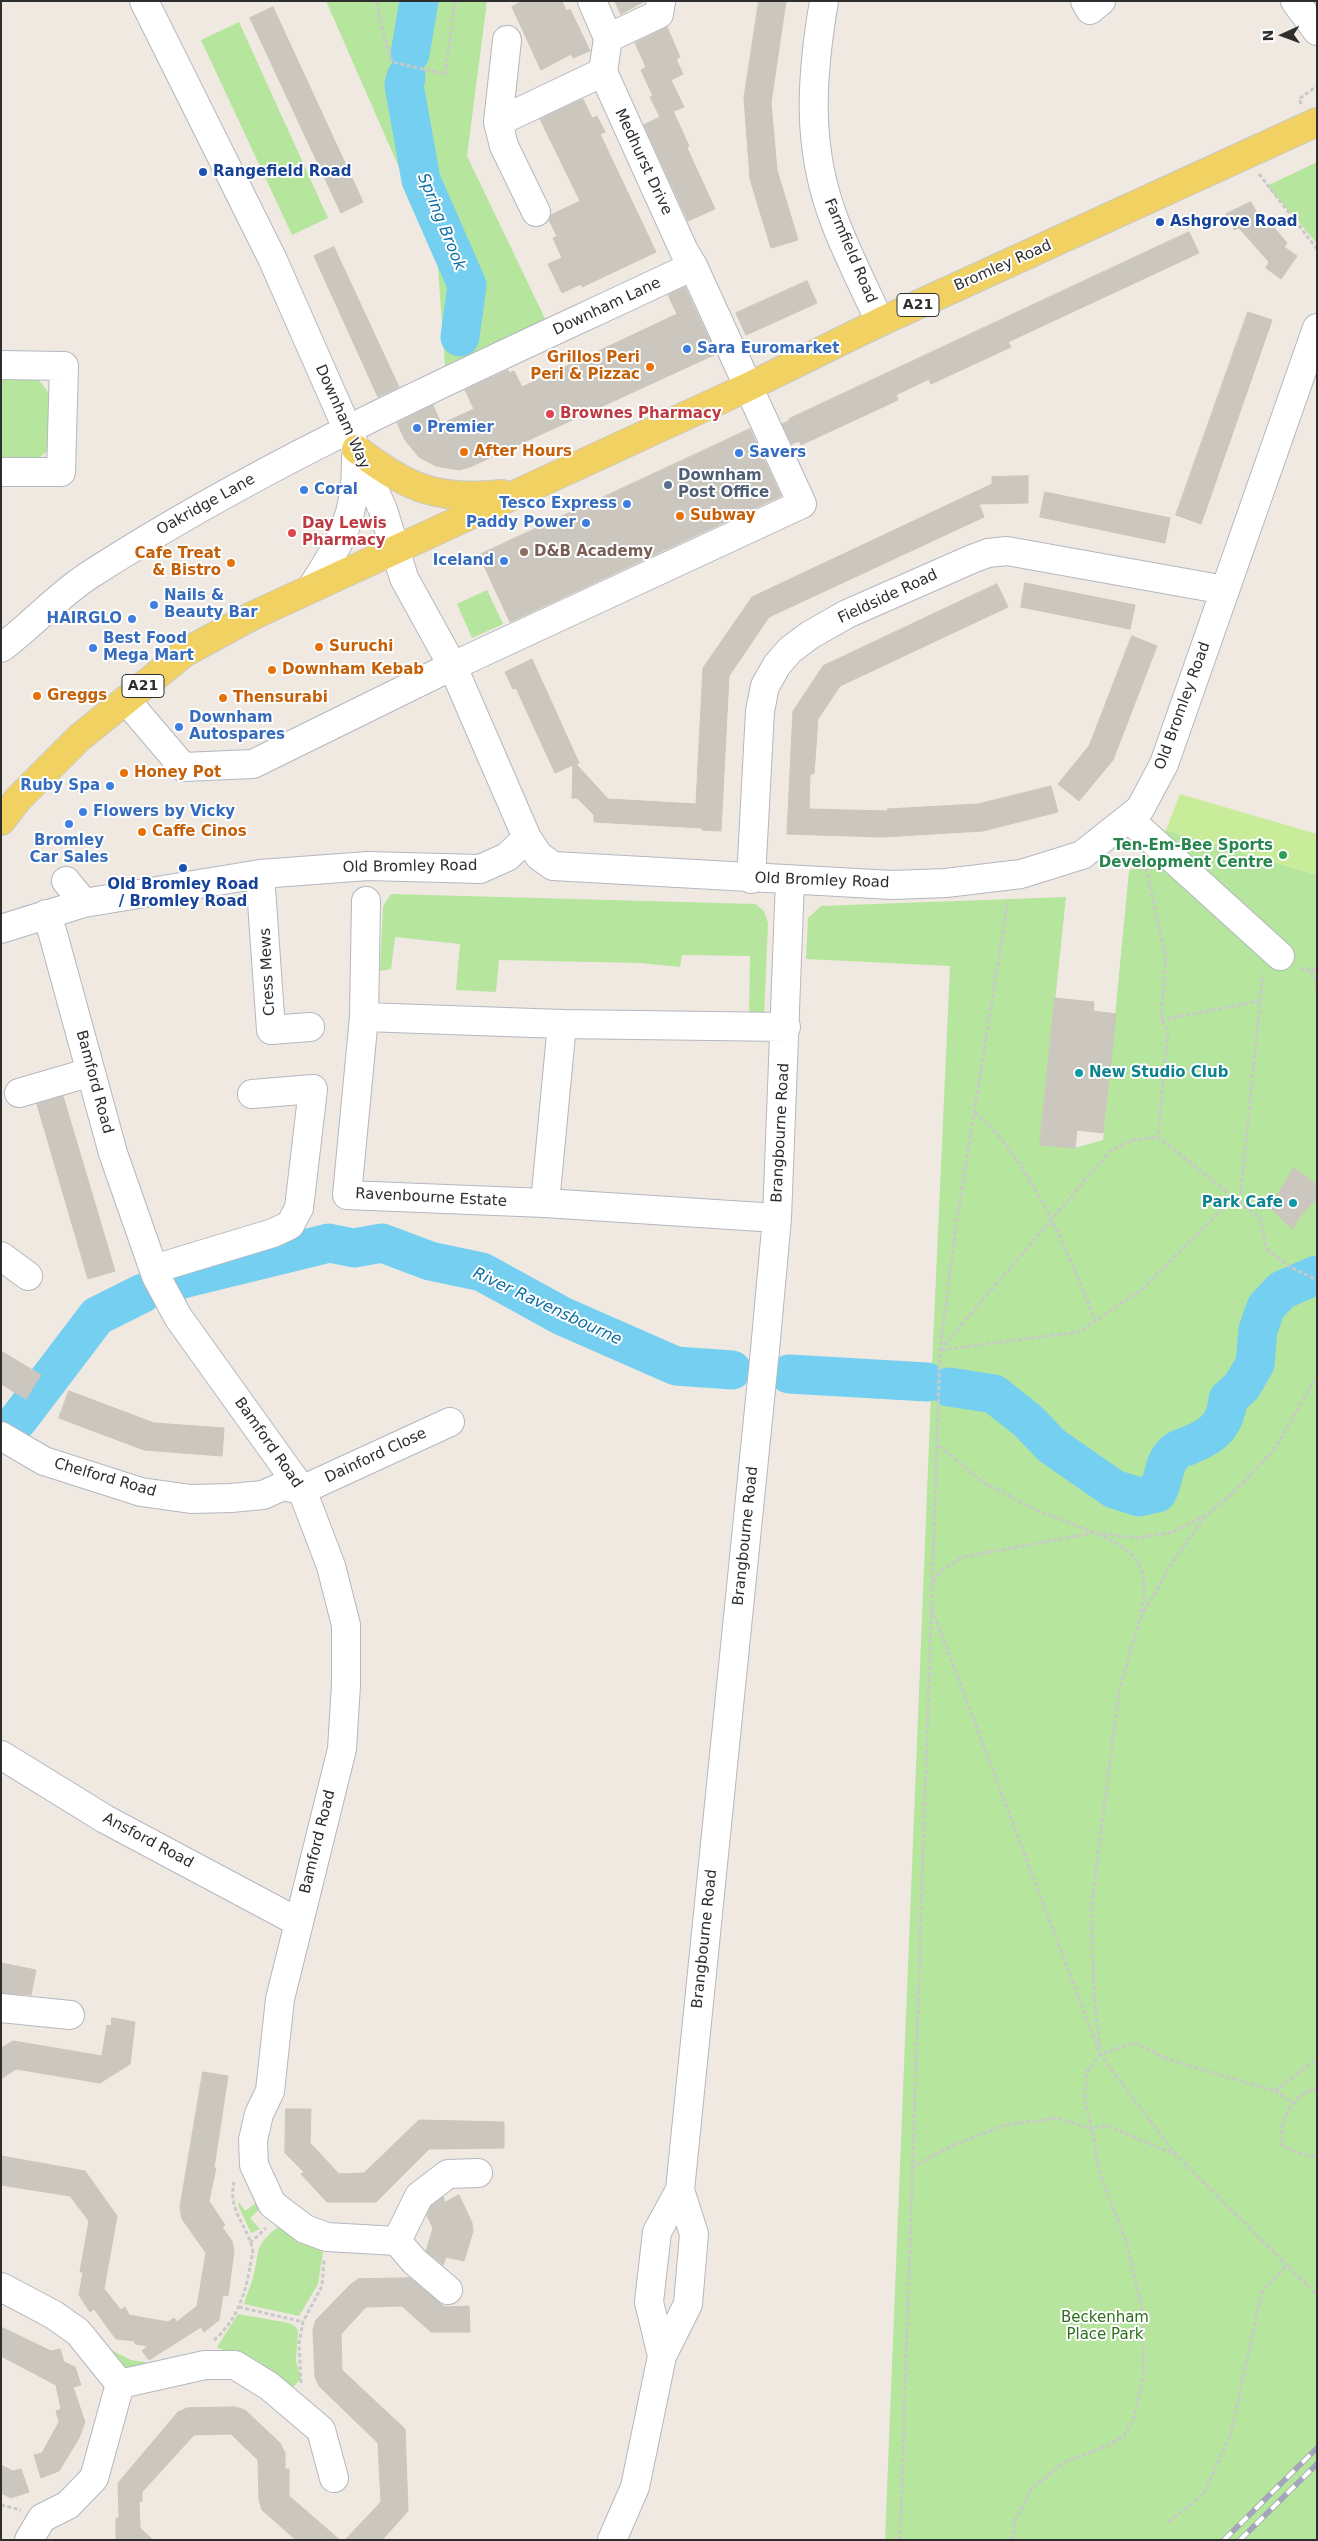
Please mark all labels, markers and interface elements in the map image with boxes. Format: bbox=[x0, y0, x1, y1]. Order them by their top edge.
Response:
north arrow bbox=[1258, 10, 1308, 60]
text: N bbox=[1260, 29, 1276, 42]
street label: Medhurst Drive bbox=[610, 106, 676, 218]
place label: Rangefield Road bbox=[213, 163, 351, 181]
marker: Rangefield Road bbox=[197, 166, 209, 178]
water label: Spring Brook bbox=[413, 171, 469, 273]
street label: Farmfield Road bbox=[820, 196, 880, 306]
place label: Ashgrove Road bbox=[1170, 213, 1298, 231]
marker: Ashgrove Road bbox=[1154, 216, 1166, 228]
street label: Bromley Road bbox=[952, 237, 1054, 295]
street label: Downham Lane bbox=[550, 274, 664, 340]
road number: A21 bbox=[897, 294, 939, 316]
place label: Sara Euromarket bbox=[697, 340, 839, 358]
marker: Sara Euromarket bbox=[681, 343, 693, 355]
place label: Grillos Peri Peri & Pizzac bbox=[530, 349, 640, 384]
marker: Grillos Peri Peri & Pizzac bbox=[644, 361, 656, 373]
street label: Downham Way bbox=[311, 362, 373, 472]
place label: Brownes Pharmacy bbox=[560, 405, 722, 423]
marker: Brownes Pharmacy bbox=[544, 408, 556, 420]
place label: Premier bbox=[427, 419, 494, 437]
marker: Premier bbox=[411, 422, 423, 434]
place label: After Hours bbox=[474, 443, 572, 461]
place label: Savers bbox=[749, 444, 806, 462]
marker: After Hours bbox=[458, 446, 470, 458]
marker: Savers bbox=[733, 447, 745, 459]
place label: Downham Post Office bbox=[678, 467, 769, 502]
street label: Oakridge Lane bbox=[154, 471, 258, 539]
marker: Downham Post Office bbox=[662, 479, 674, 491]
place label: Coral bbox=[314, 481, 358, 499]
marker: Coral bbox=[298, 484, 310, 496]
place label: Tesco Express bbox=[499, 495, 617, 513]
marker: Tesco Express bbox=[621, 498, 633, 510]
place label: Subway bbox=[690, 507, 756, 525]
marker: Subway bbox=[674, 510, 686, 522]
place label: Paddy Power bbox=[466, 514, 576, 532]
place label: Day Lewis Pharmacy bbox=[302, 515, 387, 550]
marker: Paddy Power bbox=[580, 517, 592, 529]
marker: Day Lewis Pharmacy bbox=[286, 527, 298, 539]
place label: D&B Academy bbox=[534, 543, 653, 561]
place label: Cafe Treat & Bistro bbox=[135, 545, 221, 580]
marker: D&B Academy bbox=[518, 546, 530, 558]
place label: Iceland bbox=[433, 552, 494, 570]
marker: Iceland bbox=[498, 555, 510, 567]
marker: Cafe Treat & Bistro bbox=[225, 557, 237, 569]
street label: Fieldside Road bbox=[835, 566, 941, 628]
place label: Nails & Beauty Bar bbox=[164, 587, 258, 622]
marker: Nails & Beauty Bar bbox=[148, 599, 160, 611]
place label: HAIRGLO bbox=[47, 610, 122, 628]
marker: HAIRGLO bbox=[126, 613, 138, 625]
place label: Best Food Mega Mart bbox=[103, 630, 194, 665]
place label: Suruchi bbox=[329, 638, 393, 656]
street label: Old Bromley Road bbox=[1151, 640, 1215, 772]
marker: Suruchi bbox=[313, 641, 325, 653]
marker: Best Food Mega Mart bbox=[87, 642, 99, 654]
place label: Downham Kebab bbox=[282, 661, 424, 679]
marker: Downham Kebab bbox=[266, 664, 278, 676]
road number: A21 bbox=[122, 674, 164, 698]
place label: Greggs bbox=[47, 687, 107, 705]
place label: Thensurabi bbox=[233, 689, 328, 707]
marker: Greggs bbox=[31, 690, 43, 702]
marker: Thensurabi bbox=[217, 692, 229, 704]
place label: Downham Autospares bbox=[189, 709, 285, 744]
marker: Downham Autospares bbox=[173, 721, 185, 733]
place label: Honey Pot bbox=[134, 764, 221, 782]
marker: Honey Pot bbox=[118, 767, 130, 779]
place label: Ruby Spa bbox=[20, 777, 100, 795]
marker: Ruby Spa bbox=[104, 780, 116, 792]
place label: Flowers by Vicky bbox=[93, 803, 235, 821]
marker: Flowers by Vicky bbox=[77, 806, 89, 818]
marker: Bromley Car Sales bbox=[63, 818, 75, 830]
place label: Caffe Cinos bbox=[152, 823, 247, 841]
marker: Caffe Cinos bbox=[136, 826, 148, 838]
place label: Bromley Car Sales bbox=[30, 832, 108, 867]
place label: Ten-Em-Bee Sports Development Centre bbox=[1099, 837, 1273, 872]
marker: Ten-Em-Bee Sports Development Centre bbox=[1277, 849, 1289, 861]
street label: Old Bromley Road bbox=[342, 857, 478, 877]
marker: Old Bromley Road / Bromley Road bbox=[177, 862, 189, 874]
street label: Old Bromley Road bbox=[754, 870, 890, 892]
place label: Old Bromley Road / Bromley Road bbox=[107, 876, 259, 911]
street label: Cress Mews bbox=[257, 927, 279, 1017]
street label: Bamford Road bbox=[72, 1028, 116, 1136]
street label: Brangbourne Road bbox=[768, 1063, 794, 1203]
place label: New Studio Club bbox=[1089, 1064, 1228, 1082]
marker: New Studio Club bbox=[1073, 1067, 1085, 1079]
street label: Ravenbourne Estate bbox=[355, 1185, 507, 1211]
place label: Park Cafe bbox=[1202, 1194, 1283, 1212]
marker: Park Cafe bbox=[1287, 1197, 1299, 1209]
water label: River Ravensbourne bbox=[470, 1264, 624, 1350]
street label: Bamford Road bbox=[230, 1394, 306, 1492]
street label: Dainford Close bbox=[322, 1425, 430, 1487]
street label: Chelford Road bbox=[52, 1455, 158, 1501]
street label: Brangbourne Road bbox=[730, 1465, 762, 1607]
street label: Bamford Road bbox=[296, 1788, 340, 1896]
street label: Ansford Road bbox=[100, 1810, 196, 1872]
street label: Brangbourne Road bbox=[689, 1868, 721, 2010]
park label: Beckenham Place Park bbox=[1061, 2309, 1149, 2344]

